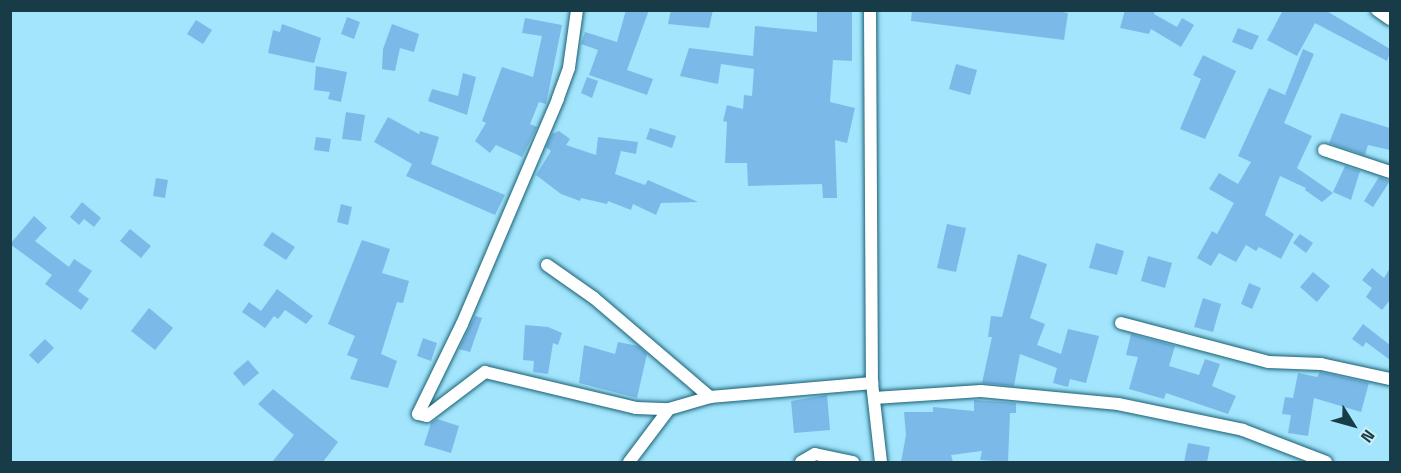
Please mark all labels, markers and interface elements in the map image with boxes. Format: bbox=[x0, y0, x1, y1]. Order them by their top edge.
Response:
north arrow bbox=[1323, 395, 1383, 455]
text: N bbox=[1356, 426, 1379, 447]

